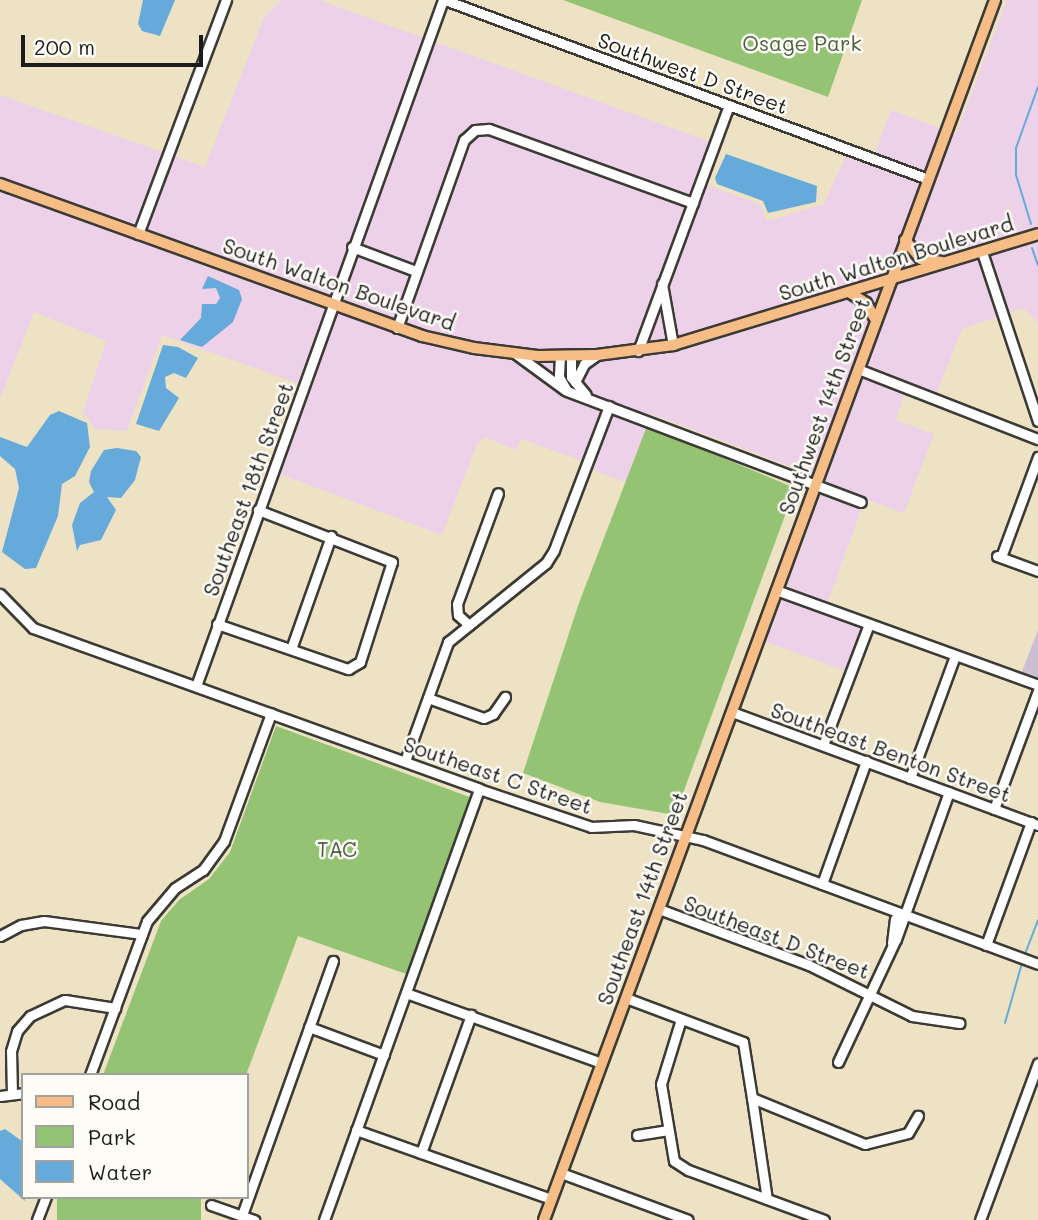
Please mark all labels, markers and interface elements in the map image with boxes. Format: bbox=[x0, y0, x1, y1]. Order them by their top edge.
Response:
scale bar bbox=[24, 21, 206, 65]
street label: Southwest D Street bbox=[595, 27, 791, 119]
park label: Osage Park bbox=[742, 30, 862, 56]
text: 200 m bbox=[34, 33, 95, 60]
street label: South Walton Boulevard bbox=[776, 210, 1016, 306]
street label: South Walton Boulevard bbox=[220, 232, 458, 336]
street label: Southwest 14th Street bbox=[773, 294, 875, 518]
street label: Southeast 18th Street bbox=[198, 379, 298, 599]
street label: Southeast Benton Street bbox=[768, 697, 1014, 807]
street label: Southeast C Street bbox=[400, 731, 596, 819]
street label: Southeast 14th Street bbox=[592, 788, 692, 1008]
park label: TAC bbox=[317, 836, 357, 862]
street label: Southeast D Street bbox=[680, 890, 874, 984]
legend bbox=[21, 1073, 248, 1199]
text: Road bbox=[88, 1088, 140, 1115]
text: Park bbox=[88, 1123, 136, 1150]
text: Water bbox=[88, 1158, 152, 1185]

